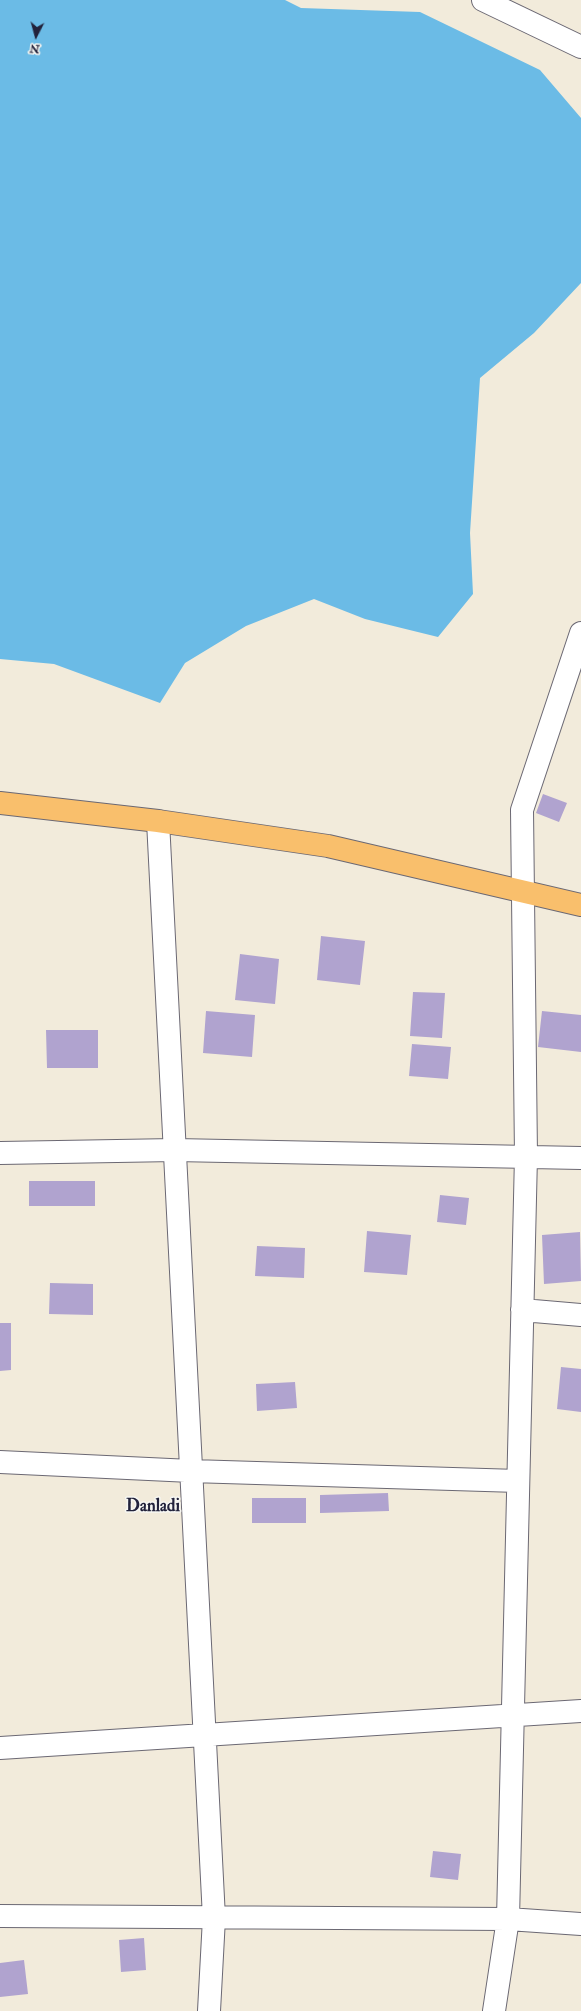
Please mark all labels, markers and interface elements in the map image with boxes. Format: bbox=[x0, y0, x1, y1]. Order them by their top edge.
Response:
north arrow bbox=[16, 16, 56, 56]
text: N bbox=[29, 41, 40, 55]
district label: Danladi bbox=[126, 1497, 180, 1517]

